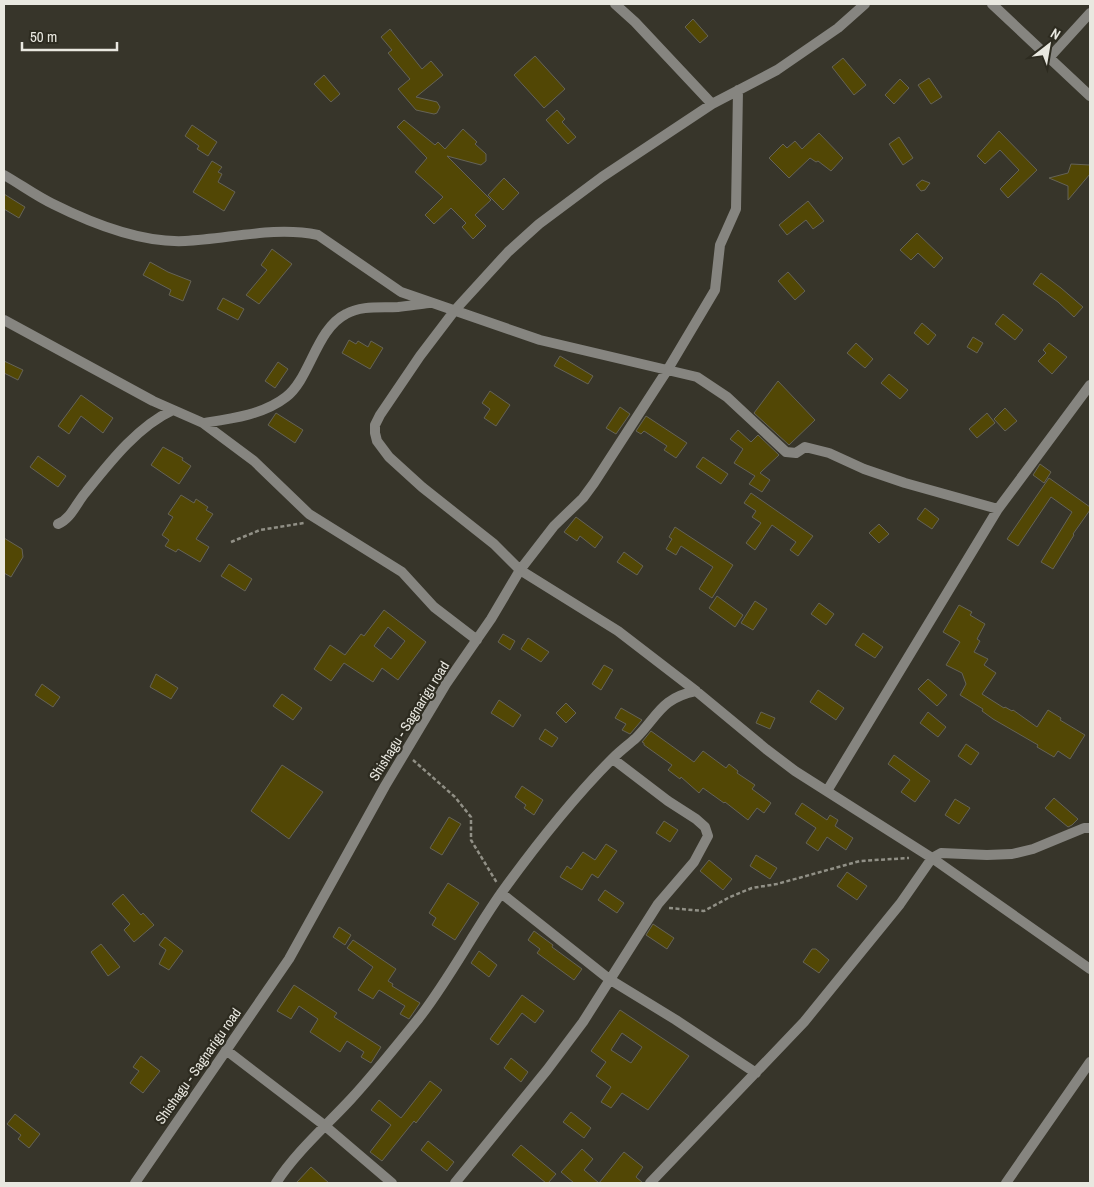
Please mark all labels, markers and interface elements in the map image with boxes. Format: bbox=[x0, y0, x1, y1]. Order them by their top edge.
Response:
scale bar bbox=[22, 20, 118, 52]
north arrow bbox=[1024, 20, 1074, 70]
text: N bbox=[1048, 24, 1064, 44]
text: 50 m bbox=[30, 26, 57, 47]
street label: Shishagu - Sagnarigu road bbox=[365, 658, 453, 784]
street label: Shishagu - Sagnarigu road bbox=[151, 1004, 245, 1128]

